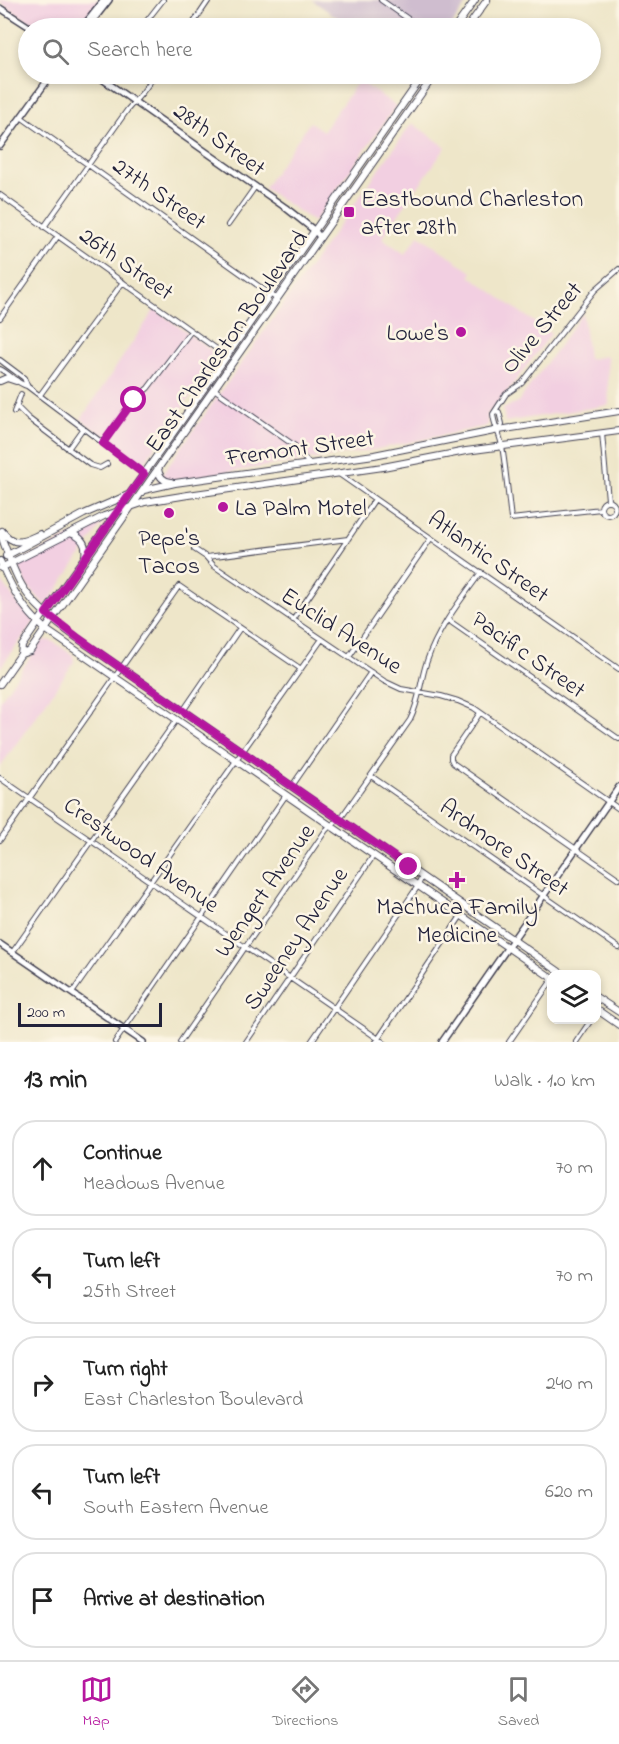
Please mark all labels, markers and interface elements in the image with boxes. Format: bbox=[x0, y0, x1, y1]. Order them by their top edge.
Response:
search box bbox=[18, 18, 601, 84]
icon: search bbox=[39, 35, 72, 68]
text: Search here bbox=[87, 35, 192, 67]
street label: 28th Street bbox=[165, 95, 272, 187]
street label: 27th Street bbox=[104, 150, 213, 240]
place label: Eastbound Charleston after 28th bbox=[361, 183, 583, 246]
marker: Eastbound Charleston after 28th bbox=[342, 205, 356, 219]
street label: 26th Street bbox=[71, 220, 180, 310]
street label: East Charleston Boulevard bbox=[138, 224, 318, 461]
street label: Olive Street bbox=[494, 275, 592, 383]
place label: Lowe's bbox=[386, 317, 449, 352]
marker: Lowe's bbox=[454, 325, 468, 339]
route start bbox=[120, 386, 146, 412]
street label: Fremont Street bbox=[223, 422, 377, 477]
place label: La Palm Motel bbox=[235, 492, 367, 527]
marker: La Palm Motel bbox=[216, 500, 230, 514]
street label: Atlantic Street bbox=[420, 503, 555, 613]
marker: Pepe's Tacos bbox=[162, 506, 176, 520]
place label: Pepe's Tacos bbox=[138, 522, 200, 585]
street label: Euclid Avenue bbox=[273, 580, 408, 685]
street label: Pacific Street bbox=[463, 604, 592, 709]
street label: Crestwood Avenue bbox=[55, 789, 226, 923]
street label: Ardmore Street bbox=[431, 791, 576, 907]
street label: Wengert Avenue bbox=[207, 817, 325, 965]
route end bbox=[395, 853, 421, 879]
street label: Sweeney Avenue bbox=[236, 860, 359, 1019]
marker: Machuca Family Medicine bbox=[448, 871, 466, 889]
place label: Machuca Family Medicine bbox=[376, 891, 538, 954]
map controls bbox=[547, 970, 601, 1024]
button: layers bbox=[547, 970, 601, 1024]
scale bar bbox=[18, 1000, 162, 1028]
text: 200 m bbox=[27, 1001, 65, 1025]
text: 13 min bbox=[24, 1062, 87, 1100]
text: Walk · 1.0 km bbox=[494, 1067, 595, 1096]
text: Continue bbox=[83, 1138, 162, 1170]
icon: ahead bbox=[26, 1152, 59, 1185]
text: 70 m bbox=[556, 1154, 593, 1183]
text: Meadows Avenue bbox=[83, 1170, 225, 1199]
text: Turn left bbox=[83, 1246, 160, 1278]
icon: left bbox=[26, 1260, 59, 1293]
text: 70 m bbox=[556, 1262, 593, 1291]
text: 25th Street bbox=[83, 1278, 176, 1307]
text: Turn right bbox=[83, 1354, 168, 1386]
icon: right bbox=[26, 1368, 59, 1401]
text: 240 m bbox=[546, 1370, 593, 1399]
text: East Charleston Boulevard bbox=[83, 1386, 303, 1415]
text: Turn left bbox=[83, 1462, 160, 1494]
icon: left bbox=[26, 1476, 59, 1509]
text: 620 m bbox=[545, 1478, 593, 1507]
text: South Eastern Avenue bbox=[83, 1494, 268, 1523]
icon: arrive bbox=[26, 1584, 59, 1617]
text: Arrive at destination bbox=[83, 1584, 265, 1616]
tab: Map bbox=[80, 1673, 113, 1733]
tab: Directions bbox=[272, 1673, 338, 1733]
tab: Saved bbox=[498, 1673, 539, 1733]

